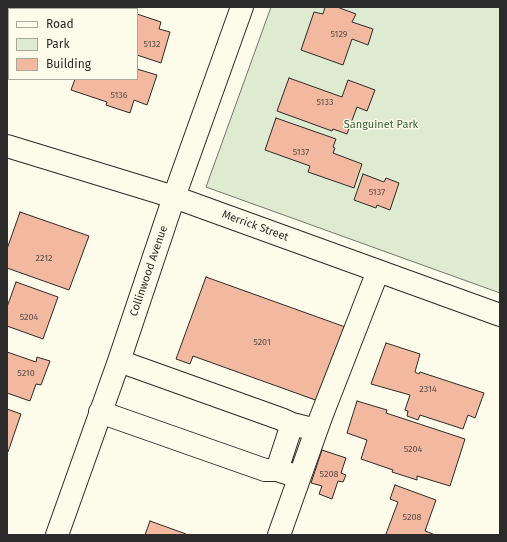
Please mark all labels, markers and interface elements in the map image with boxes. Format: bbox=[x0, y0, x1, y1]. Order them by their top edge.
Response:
legend bbox=[8, 8, 138, 80]
text: Road bbox=[46, 17, 74, 31]
house number: 5129 bbox=[330, 29, 348, 39]
text: Park bbox=[46, 37, 70, 51]
house number: 5132 bbox=[144, 39, 160, 49]
text: Building bbox=[46, 57, 91, 71]
house number: 5136 bbox=[110, 90, 128, 100]
house number: 5133 bbox=[317, 97, 333, 107]
park label: Sanguinet Park bbox=[344, 118, 418, 132]
house number: 5137 bbox=[293, 147, 309, 157]
house number: 5137 bbox=[369, 187, 385, 197]
street label: Merrick Street bbox=[220, 208, 290, 244]
street label: Collinwood Avenue bbox=[127, 224, 171, 318]
house number: 2212 bbox=[35, 253, 53, 263]
house number: 5204 bbox=[20, 312, 38, 322]
house number: 5201 bbox=[253, 337, 271, 347]
house number: 5210 bbox=[17, 368, 35, 378]
house number: 2314 bbox=[419, 384, 437, 394]
house number: 5204 bbox=[404, 444, 422, 454]
house number: 5208 bbox=[320, 469, 338, 479]
house number: 5208 bbox=[403, 512, 421, 522]

